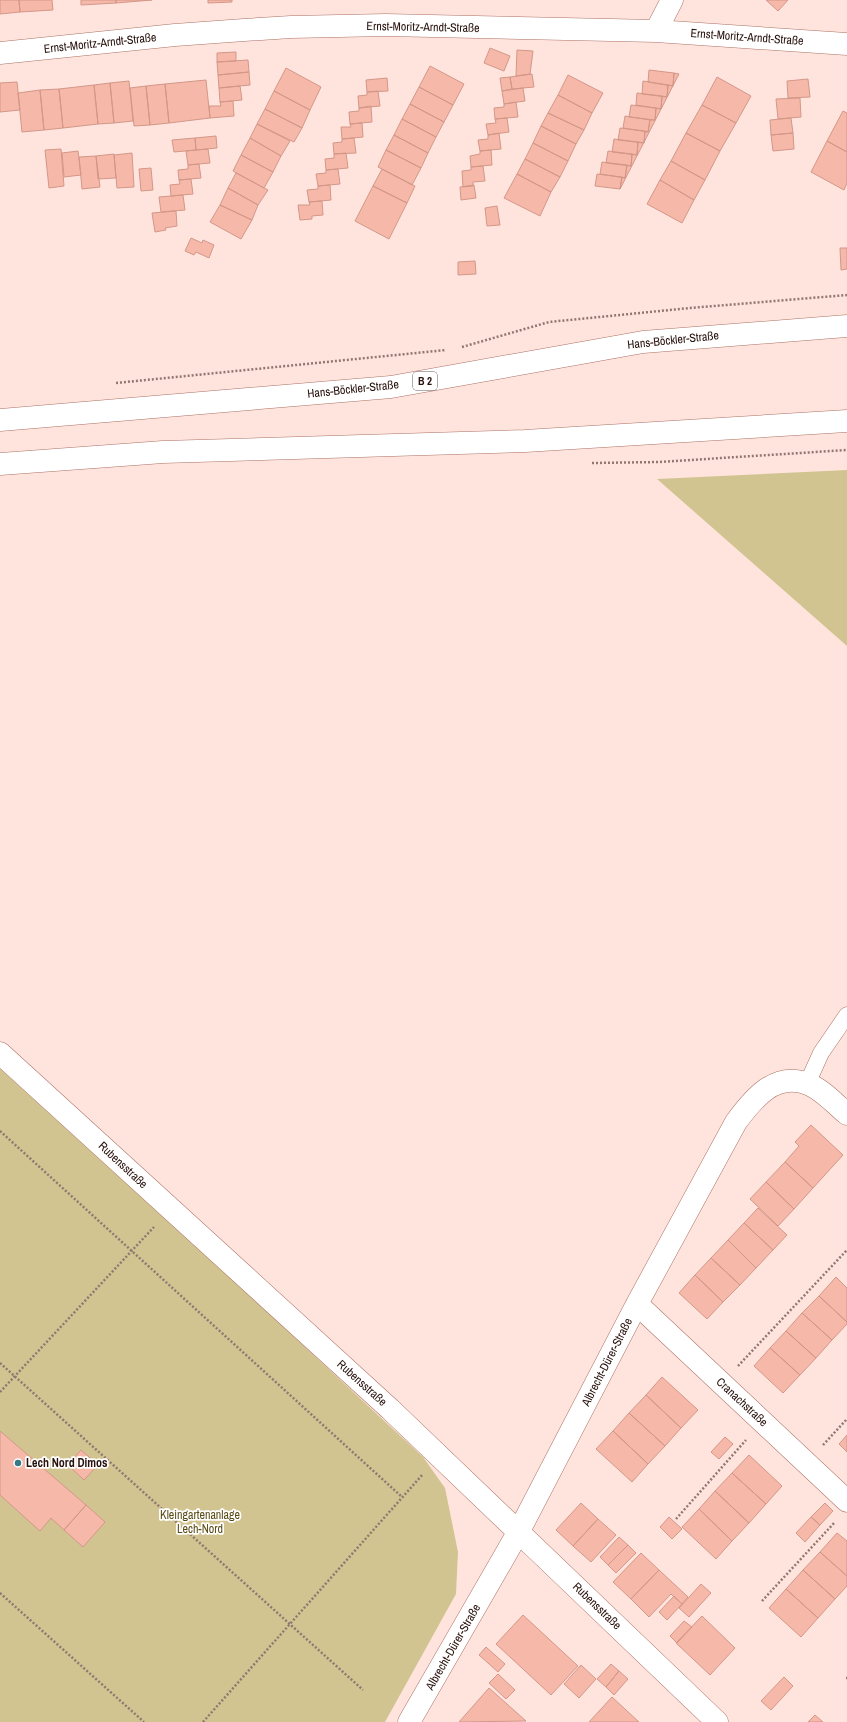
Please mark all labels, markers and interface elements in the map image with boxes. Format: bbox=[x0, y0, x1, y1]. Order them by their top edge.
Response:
street label: Ernst-Moritz-Arndt-Straße bbox=[366, 18, 480, 36]
street label: Ernst-Moritz-Arndt-Straße bbox=[690, 25, 804, 49]
street label: Ernst-Moritz-Arndt-Straße bbox=[43, 29, 157, 57]
street label: Hans-Böckler-Straße bbox=[626, 327, 720, 353]
road number: B 2 bbox=[413, 372, 437, 390]
street label: Hans-Böckler-Straße bbox=[306, 376, 400, 402]
street label: Rubensstraße bbox=[95, 1138, 151, 1192]
street label: Albrecht-Dürer-Straße bbox=[577, 1315, 636, 1410]
street label: Rubensstraße bbox=[334, 1356, 390, 1410]
street label: Cranachstraße bbox=[713, 1374, 771, 1430]
place label: Lech Nord Dimos bbox=[26, 1455, 108, 1471]
marker: Lech Nord Dimos bbox=[13, 1458, 23, 1468]
park label: Kleingartenanlage Lech-Nord bbox=[160, 1507, 240, 1537]
street label: Rubensstraße bbox=[569, 1579, 625, 1633]
street label: Albrecht-Dürer-Straße bbox=[421, 1601, 484, 1694]

